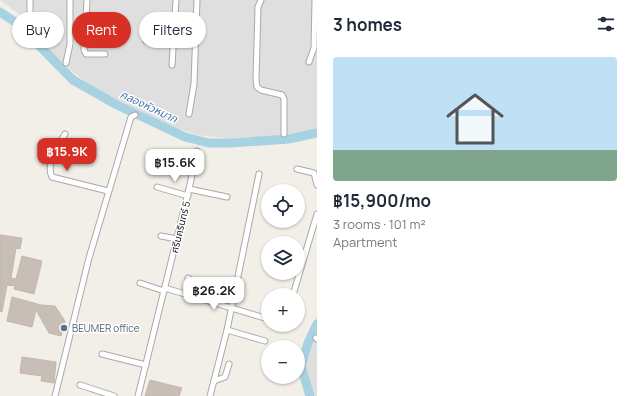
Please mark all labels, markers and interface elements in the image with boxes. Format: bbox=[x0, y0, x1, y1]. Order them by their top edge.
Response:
chip: Buy bbox=[12, 12, 64, 48]
chip: Rent bbox=[72, 12, 131, 48]
chip: Filters bbox=[139, 12, 206, 48]
text: 3 homes bbox=[333, 13, 402, 36]
icon: filters bbox=[595, 13, 617, 35]
icon: home bbox=[439, 83, 511, 155]
water label: คลองหัวหมาก bbox=[118, 86, 180, 126]
pin: ฿15.9K bbox=[34, 138, 100, 172]
text: ฿15.9K bbox=[46, 142, 88, 160]
pin: ฿15.6K bbox=[142, 149, 208, 183]
text: ฿15.6K bbox=[154, 153, 196, 171]
map controls bbox=[261, 184, 305, 384]
button: locate bbox=[261, 184, 305, 228]
text: ฿15,900/mo bbox=[333, 189, 431, 212]
street label: ศรีนครินทร์ 5 bbox=[167, 199, 193, 254]
text: 3 rooms · 101 m² bbox=[333, 215, 426, 233]
text: Apartment bbox=[333, 233, 397, 251]
button: layers bbox=[261, 236, 305, 280]
pin: ฿26.2K bbox=[181, 277, 247, 311]
text: ฿26.2K bbox=[192, 281, 236, 299]
button: + bbox=[261, 288, 305, 332]
place label: BEUMER office bbox=[72, 321, 140, 335]
marker: BEUMER office bbox=[59, 323, 69, 333]
button: − bbox=[261, 340, 305, 384]

